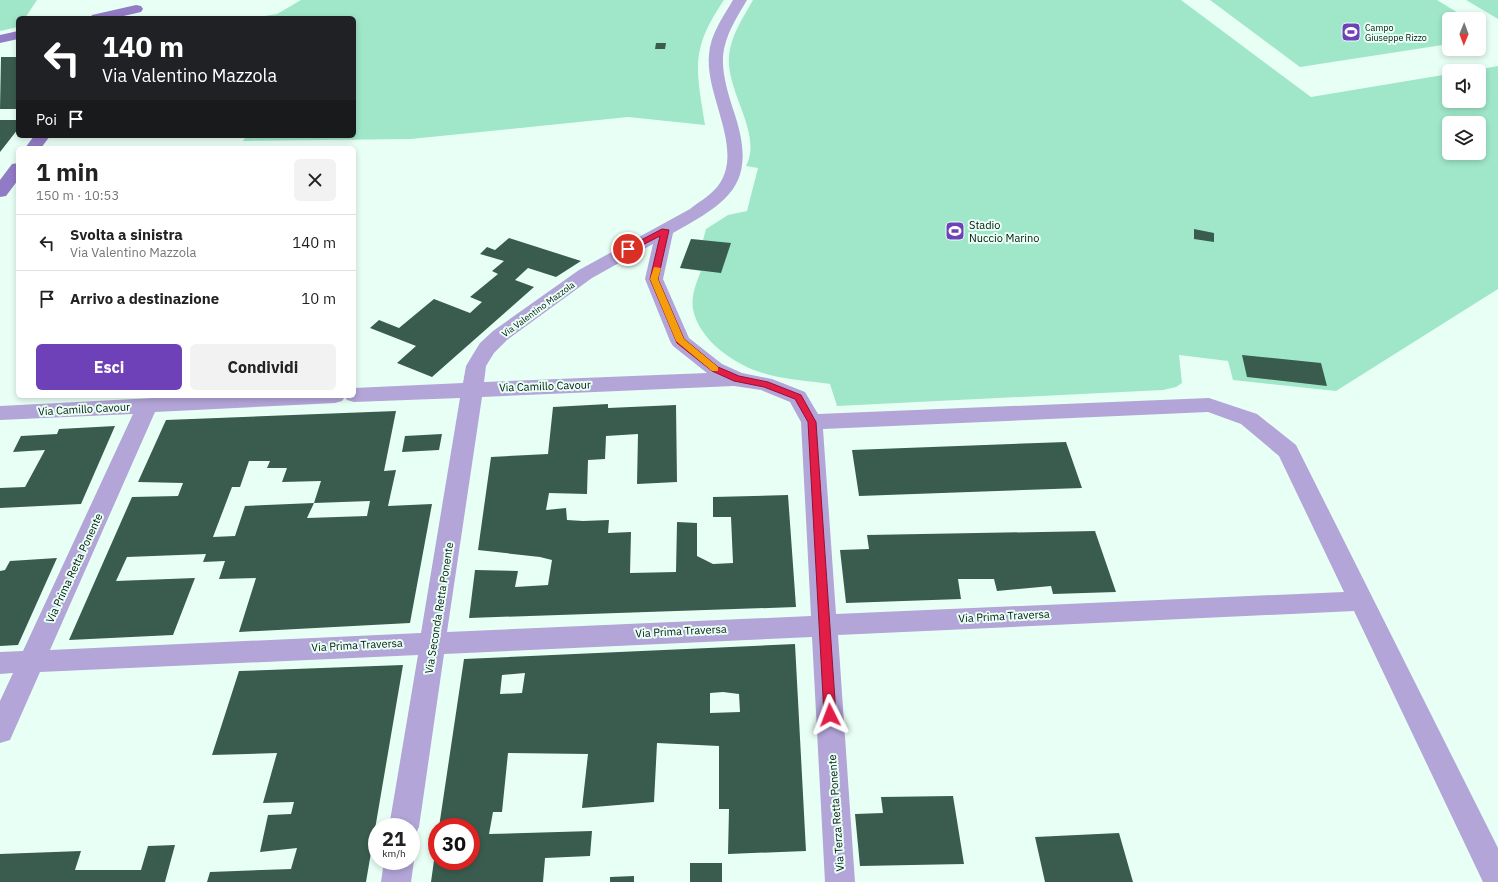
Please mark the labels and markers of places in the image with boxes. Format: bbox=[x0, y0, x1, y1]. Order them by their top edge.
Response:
sports icon: Campo Giuseppe Rizzo bbox=[1340, 21, 1362, 43]
place label: Campo Giuseppe Rizzo bbox=[1365, 22, 1427, 43]
place label: Stadio Nuccio Marino bbox=[969, 218, 1040, 245]
sports icon: Stadio Nuccio Marino bbox=[944, 220, 966, 242]
pin bbox=[611, 232, 645, 266]

